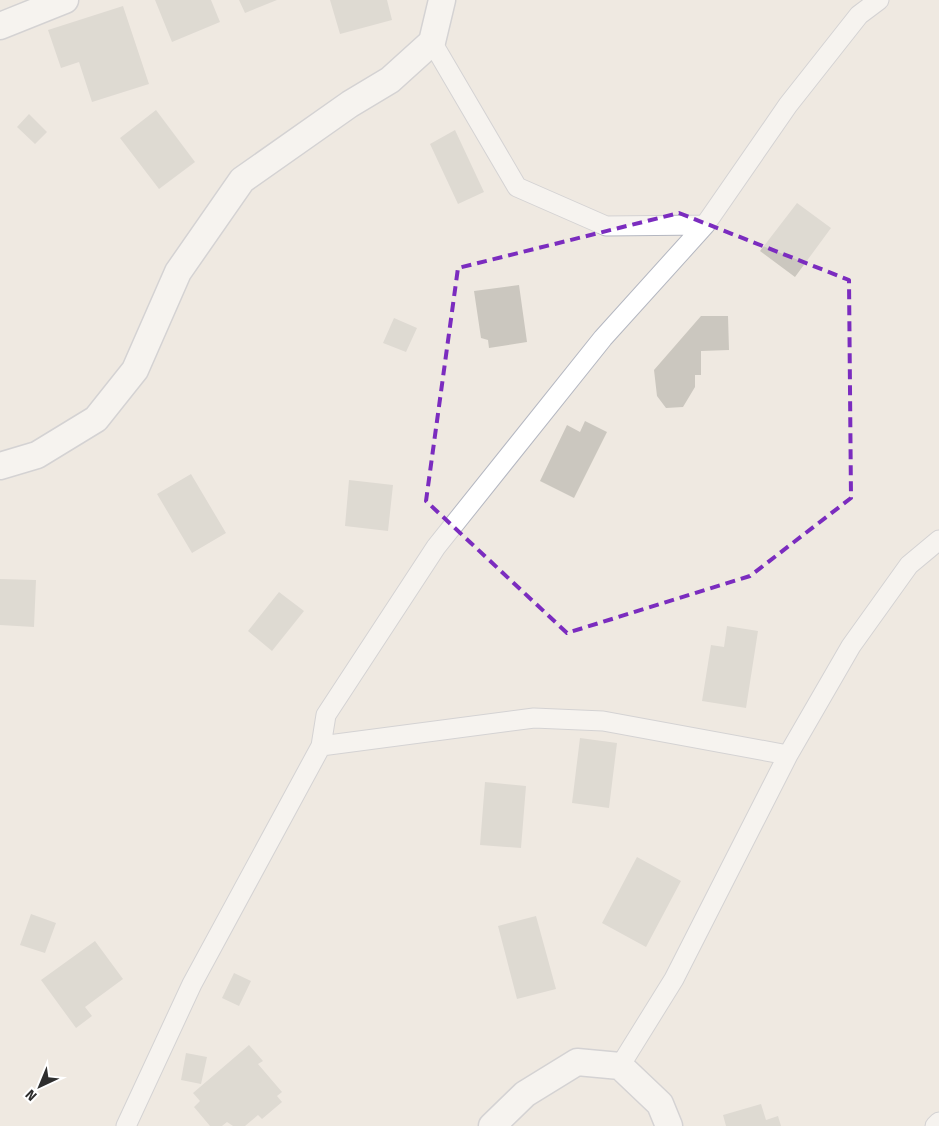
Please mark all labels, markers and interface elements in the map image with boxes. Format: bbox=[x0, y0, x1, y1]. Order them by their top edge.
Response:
north arrow bbox=[15, 1061, 65, 1111]
text: N bbox=[22, 1086, 41, 1104]

